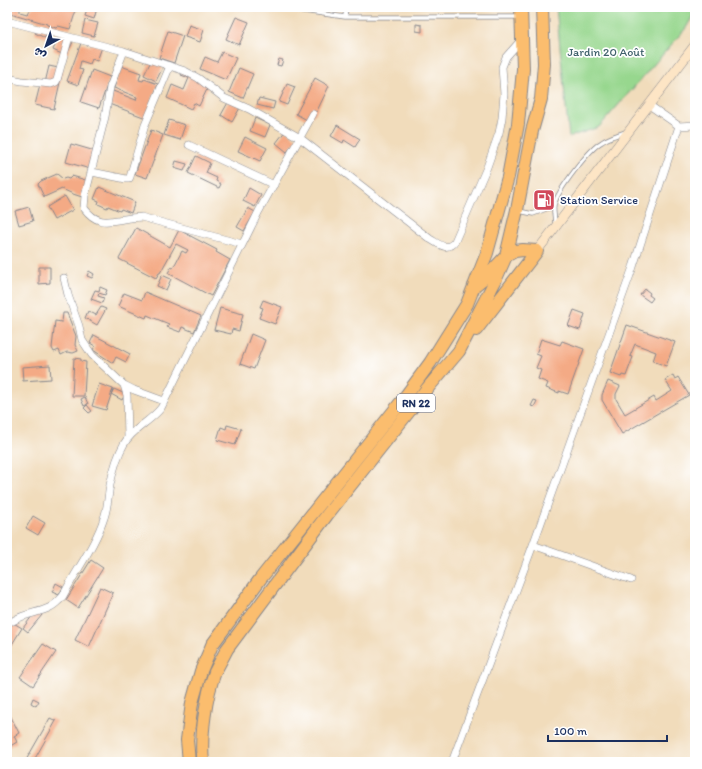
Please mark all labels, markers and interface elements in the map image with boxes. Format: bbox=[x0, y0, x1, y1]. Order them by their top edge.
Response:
north arrow bbox=[26, 26, 66, 66]
text: ش bbox=[31, 44, 49, 62]
park label: Jardin 20 Août bbox=[568, 45, 645, 59]
fuel station icon: Station Service bbox=[531, 187, 557, 213]
place label: Station Service bbox=[560, 193, 638, 207]
road number: RN 22 bbox=[397, 394, 435, 412]
scale bar bbox=[548, 717, 667, 743]
text: 100 m bbox=[554, 724, 587, 738]

